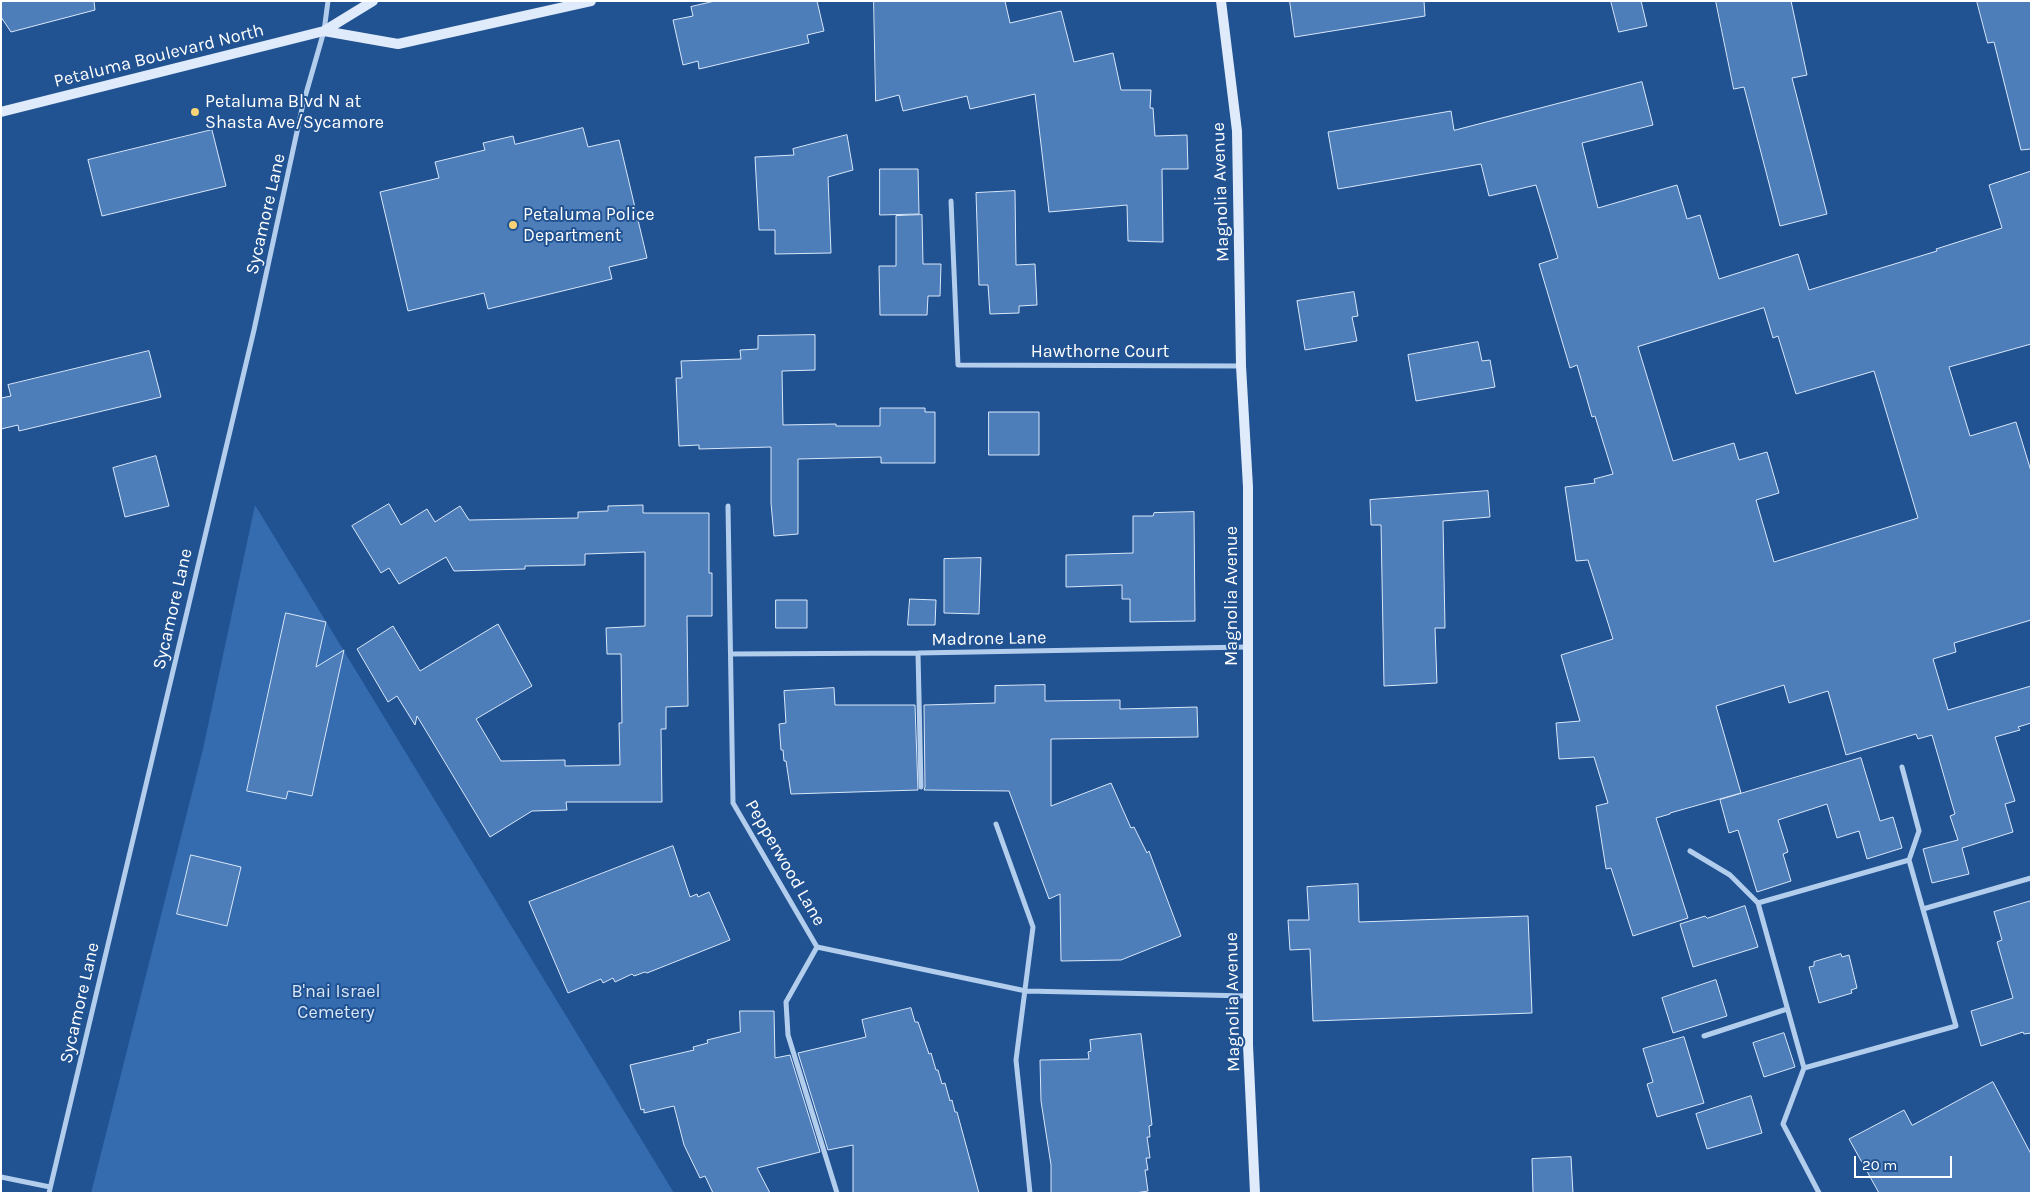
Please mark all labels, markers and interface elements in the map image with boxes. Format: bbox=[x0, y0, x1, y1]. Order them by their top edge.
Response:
street label: Petaluma Boulevard North bbox=[52, 19, 266, 93]
place label: Petaluma Blvd N at Shasta Ave/Sycamore bbox=[205, 91, 384, 134]
marker: Petaluma Blvd N at Shasta Ave/Sycamore bbox=[189, 106, 201, 118]
street label: Magnolia Avenue bbox=[1208, 122, 1234, 262]
street label: Sycamore Lane bbox=[242, 151, 290, 277]
place label: Petaluma Police Department bbox=[523, 204, 655, 246]
marker: Petaluma Police Department bbox=[507, 219, 519, 231]
street label: Hawthorne Court bbox=[1031, 341, 1169, 363]
street label: Magnolia Avenue bbox=[1221, 526, 1243, 666]
street label: Sycamore Lane bbox=[149, 546, 197, 672]
street label: Madrone Lane bbox=[931, 627, 1047, 651]
street label: Pepperwood Lane bbox=[740, 796, 830, 930]
street label: Magnolia Avenue bbox=[1221, 932, 1245, 1072]
street label: Sycamore Lane bbox=[56, 940, 104, 1066]
park label: B'nai Israel Cemetery bbox=[291, 981, 381, 1024]
scale bar bbox=[1857, 1146, 1954, 1178]
text: 20 m bbox=[1862, 1156, 1897, 1174]

